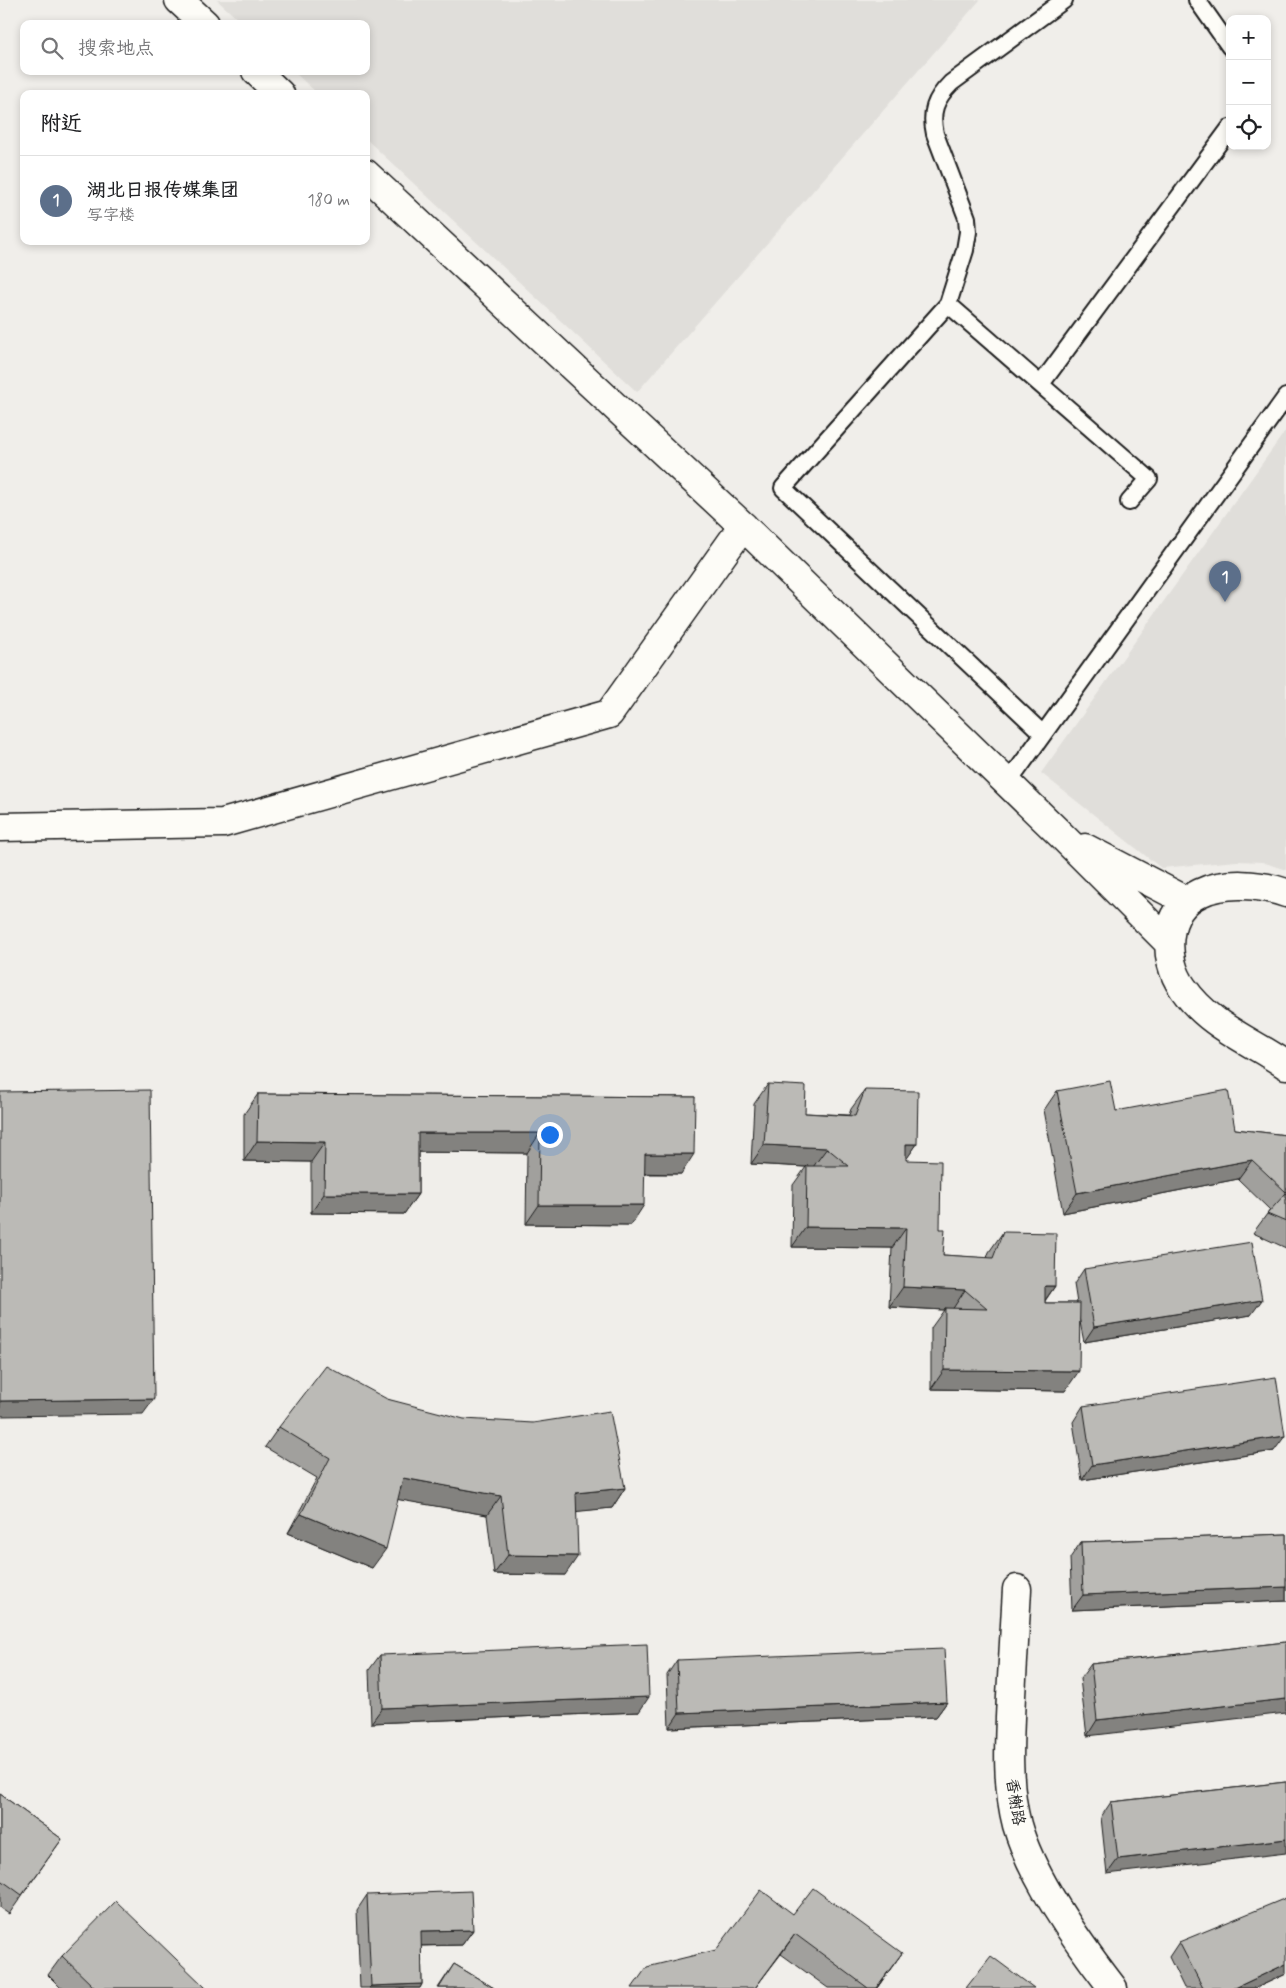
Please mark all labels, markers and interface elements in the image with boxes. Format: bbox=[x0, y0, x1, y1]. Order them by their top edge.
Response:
map controls bbox=[1226, 15, 1271, 150]
button: + bbox=[1226, 15, 1271, 60]
search box bbox=[20, 20, 370, 75]
icon: search bbox=[38, 34, 66, 62]
text: 搜索地点 bbox=[78, 36, 154, 61]
button: − bbox=[1226, 60, 1271, 105]
button: locate bbox=[1226, 105, 1271, 150]
text: 附近 bbox=[40, 110, 82, 138]
text: 湖北日报传媒集团 bbox=[87, 178, 239, 203]
text: 1 bbox=[52, 190, 60, 211]
text: 180 m bbox=[307, 190, 350, 211]
text: 写字楼 bbox=[87, 205, 135, 226]
pin: 1 bbox=[1209, 561, 1241, 602]
your location bbox=[537, 1122, 563, 1148]
street label: 香榭路 bbox=[1001, 1777, 1029, 1827]

